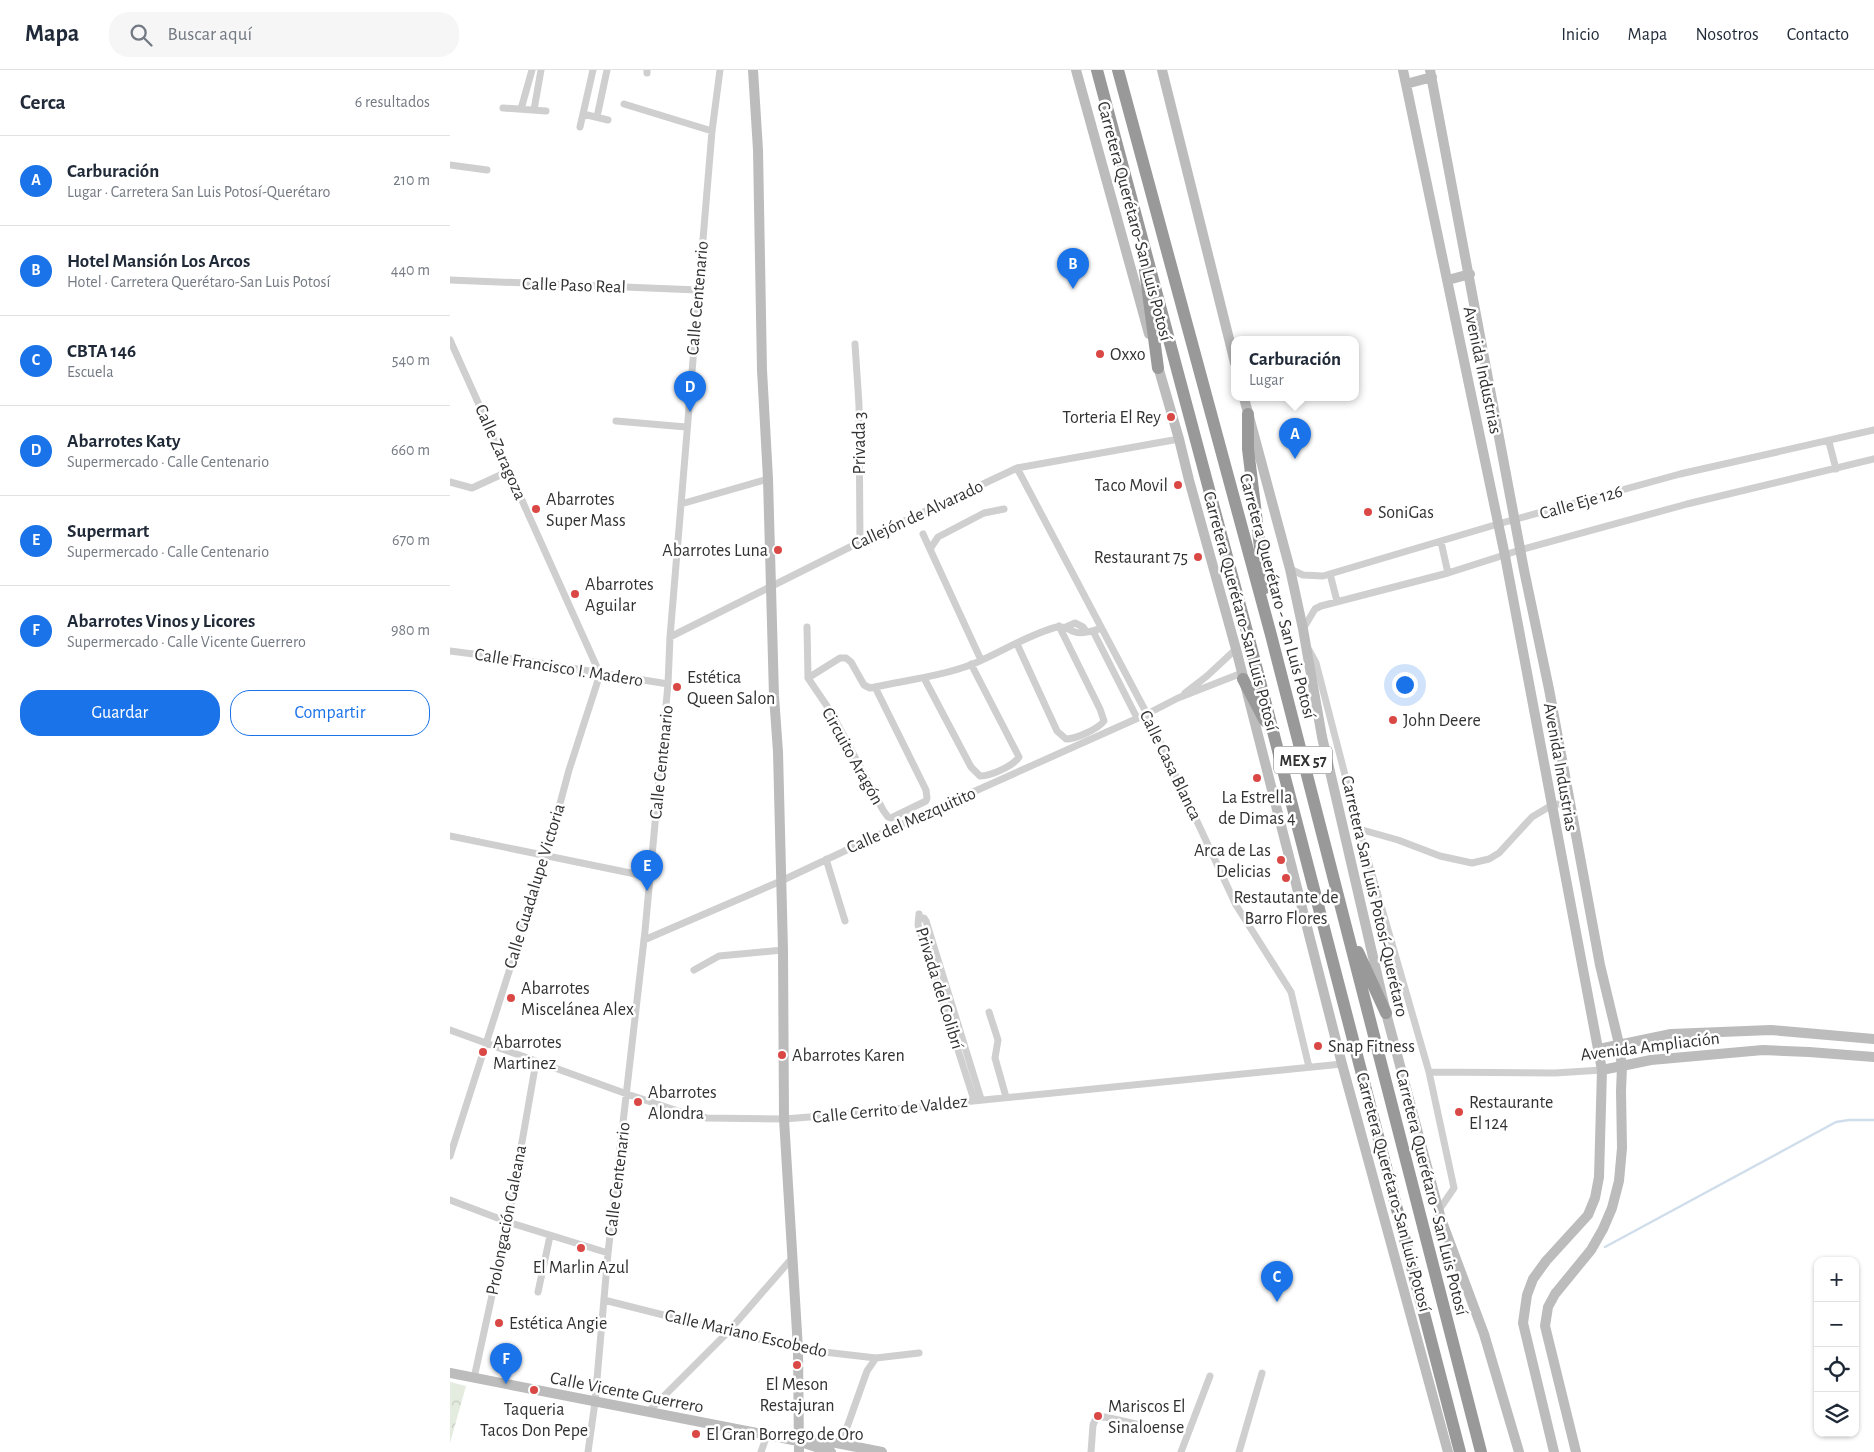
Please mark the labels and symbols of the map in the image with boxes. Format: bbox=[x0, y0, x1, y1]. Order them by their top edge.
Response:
street label: Carretera Querétaro-San Luis Potosí bbox=[1093, 100, 1175, 344]
street label: Calle Centenario bbox=[684, 240, 712, 356]
pin: B bbox=[1057, 248, 1089, 289]
street label: Calle Paso Real bbox=[522, 275, 626, 297]
street label: Avenida Industrias bbox=[1460, 305, 1504, 436]
place label: Oxxo bbox=[1110, 346, 1146, 364]
marker: Oxxo bbox=[1094, 348, 1106, 360]
pin: D bbox=[674, 371, 706, 412]
street label: Calle Zaragoza bbox=[471, 402, 529, 503]
place label: Torteria El Rey bbox=[1062, 409, 1161, 427]
marker: Torteria El Rey bbox=[1165, 411, 1177, 423]
street label: Privada 3 bbox=[851, 412, 869, 474]
pin: A bbox=[1279, 418, 1311, 459]
street label: Carretera Querétaro - San Luis Potosí bbox=[1236, 472, 1319, 721]
street label: Callejón de Alvarado bbox=[849, 477, 986, 554]
place label: Taco Movil bbox=[1094, 477, 1168, 495]
marker: Taco Movil bbox=[1172, 479, 1184, 491]
street label: Calle Eje 126 bbox=[1538, 483, 1625, 523]
street label: Carretera Querétaro-San Luis Potosí bbox=[1199, 490, 1281, 734]
place label: Abarrotes Super Mass bbox=[546, 491, 626, 530]
marker: Abarrotes Super Mass bbox=[530, 503, 542, 515]
place label: SoniGas bbox=[1378, 504, 1434, 522]
marker: SoniGas bbox=[1362, 506, 1374, 518]
place label: Abarrotes Luna bbox=[662, 542, 768, 560]
marker: Abarrotes Luna bbox=[772, 544, 784, 556]
place label: Restaurant 75 bbox=[1094, 549, 1188, 567]
marker: Restaurant 75 bbox=[1192, 551, 1204, 563]
place label: Abarrotes Aguilar bbox=[585, 576, 654, 615]
marker: Abarrotes Aguilar bbox=[569, 588, 581, 600]
street label: Calle Francisco I. Madero bbox=[473, 646, 645, 690]
place label: Estética Queen Salon bbox=[687, 669, 775, 708]
your location bbox=[1392, 672, 1418, 698]
marker: Estética Queen Salon bbox=[671, 681, 683, 693]
street label: Avenida Industrias bbox=[1540, 702, 1580, 833]
street label: Calle Centenario bbox=[647, 704, 677, 820]
street label: Circuito Aragón bbox=[818, 705, 886, 808]
street label: Calle Casa Blanca bbox=[1136, 708, 1205, 823]
place label: John Deere bbox=[1403, 712, 1481, 730]
marker: John Deere bbox=[1387, 714, 1399, 726]
road number: MEX 57 bbox=[1274, 746, 1332, 774]
marker: La Estrella de Dimas 4 bbox=[1251, 772, 1263, 784]
street label: Carretera San Luis Potosí-Querétaro bbox=[1337, 774, 1411, 1019]
street label: Calle del Mezquitito bbox=[844, 784, 979, 857]
place label: La Estrella de Dimas 4 bbox=[1218, 789, 1296, 828]
street label: Calle Guadalupe Victoria bbox=[501, 802, 569, 971]
place label: Arca de Las Delicias bbox=[1194, 842, 1271, 881]
pin: E bbox=[631, 850, 663, 891]
marker: Arca de Las Delicias bbox=[1275, 854, 1287, 866]
marker: Restautante de Barro Flores bbox=[1280, 872, 1292, 884]
place label: Restautante de Barro Flores bbox=[1233, 889, 1339, 928]
street label: Privada del Colibrí bbox=[912, 925, 966, 1052]
place label: Abarrotes Miscelánea Alex bbox=[521, 980, 634, 1019]
marker: Abarrotes Miscelánea Alex bbox=[505, 992, 517, 1004]
street label: Avenida Ampliación bbox=[1580, 1030, 1721, 1064]
place label: Abarrotes Martinez bbox=[493, 1034, 562, 1073]
place label: Snap Fitness bbox=[1328, 1038, 1415, 1056]
marker: Snap Fitness bbox=[1312, 1040, 1324, 1052]
marker: Abarrotes Martinez bbox=[477, 1046, 489, 1058]
place label: Abarrotes Karen bbox=[792, 1047, 905, 1065]
marker: Abarrotes Karen bbox=[776, 1049, 788, 1061]
street label: Carretera Querétaro - San Luis Potosí bbox=[1392, 1067, 1471, 1318]
street label: Carretera Querétaro-San Luis Potosí bbox=[1352, 1071, 1434, 1315]
place label: Abarrotes Alondra bbox=[648, 1084, 717, 1123]
street label: Calle Cerrito de Valdez bbox=[812, 1093, 969, 1127]
place label: Restaurante El 124 bbox=[1469, 1094, 1553, 1133]
marker: Abarrotes Alondra bbox=[632, 1096, 644, 1108]
marker: Restaurante El 124 bbox=[1453, 1106, 1465, 1118]
street label: Calle Centenario bbox=[602, 1121, 634, 1237]
street label: Prolongación Galeana bbox=[484, 1144, 530, 1297]
marker: El Marlin Azul bbox=[575, 1242, 587, 1254]
place label: El Marlin Azul bbox=[533, 1259, 629, 1277]
pin: C bbox=[1261, 1261, 1293, 1302]
street label: Calle Mariano Escobedo bbox=[663, 1307, 829, 1361]
place label: Estética Angie bbox=[509, 1315, 607, 1333]
marker: Estética Angie bbox=[493, 1317, 505, 1329]
pin: F bbox=[490, 1343, 522, 1384]
marker: El Meson Restajuran bbox=[791, 1359, 803, 1371]
street label: Calle Vicente Guerrero bbox=[548, 1369, 705, 1417]
place label: El Meson Restajuran bbox=[759, 1376, 835, 1415]
marker: Taqueria Tacos Don Pepe bbox=[528, 1384, 540, 1396]
place label: Mariscos El Sinaloense bbox=[1108, 1398, 1186, 1437]
place label: Taqueria Tacos Don Pepe bbox=[480, 1401, 588, 1440]
marker: Mariscos El Sinaloense bbox=[1092, 1410, 1104, 1422]
place label: El Gran Borrego de Oro bbox=[706, 1426, 864, 1444]
marker: El Gran Borrego de Oro bbox=[690, 1428, 702, 1440]

